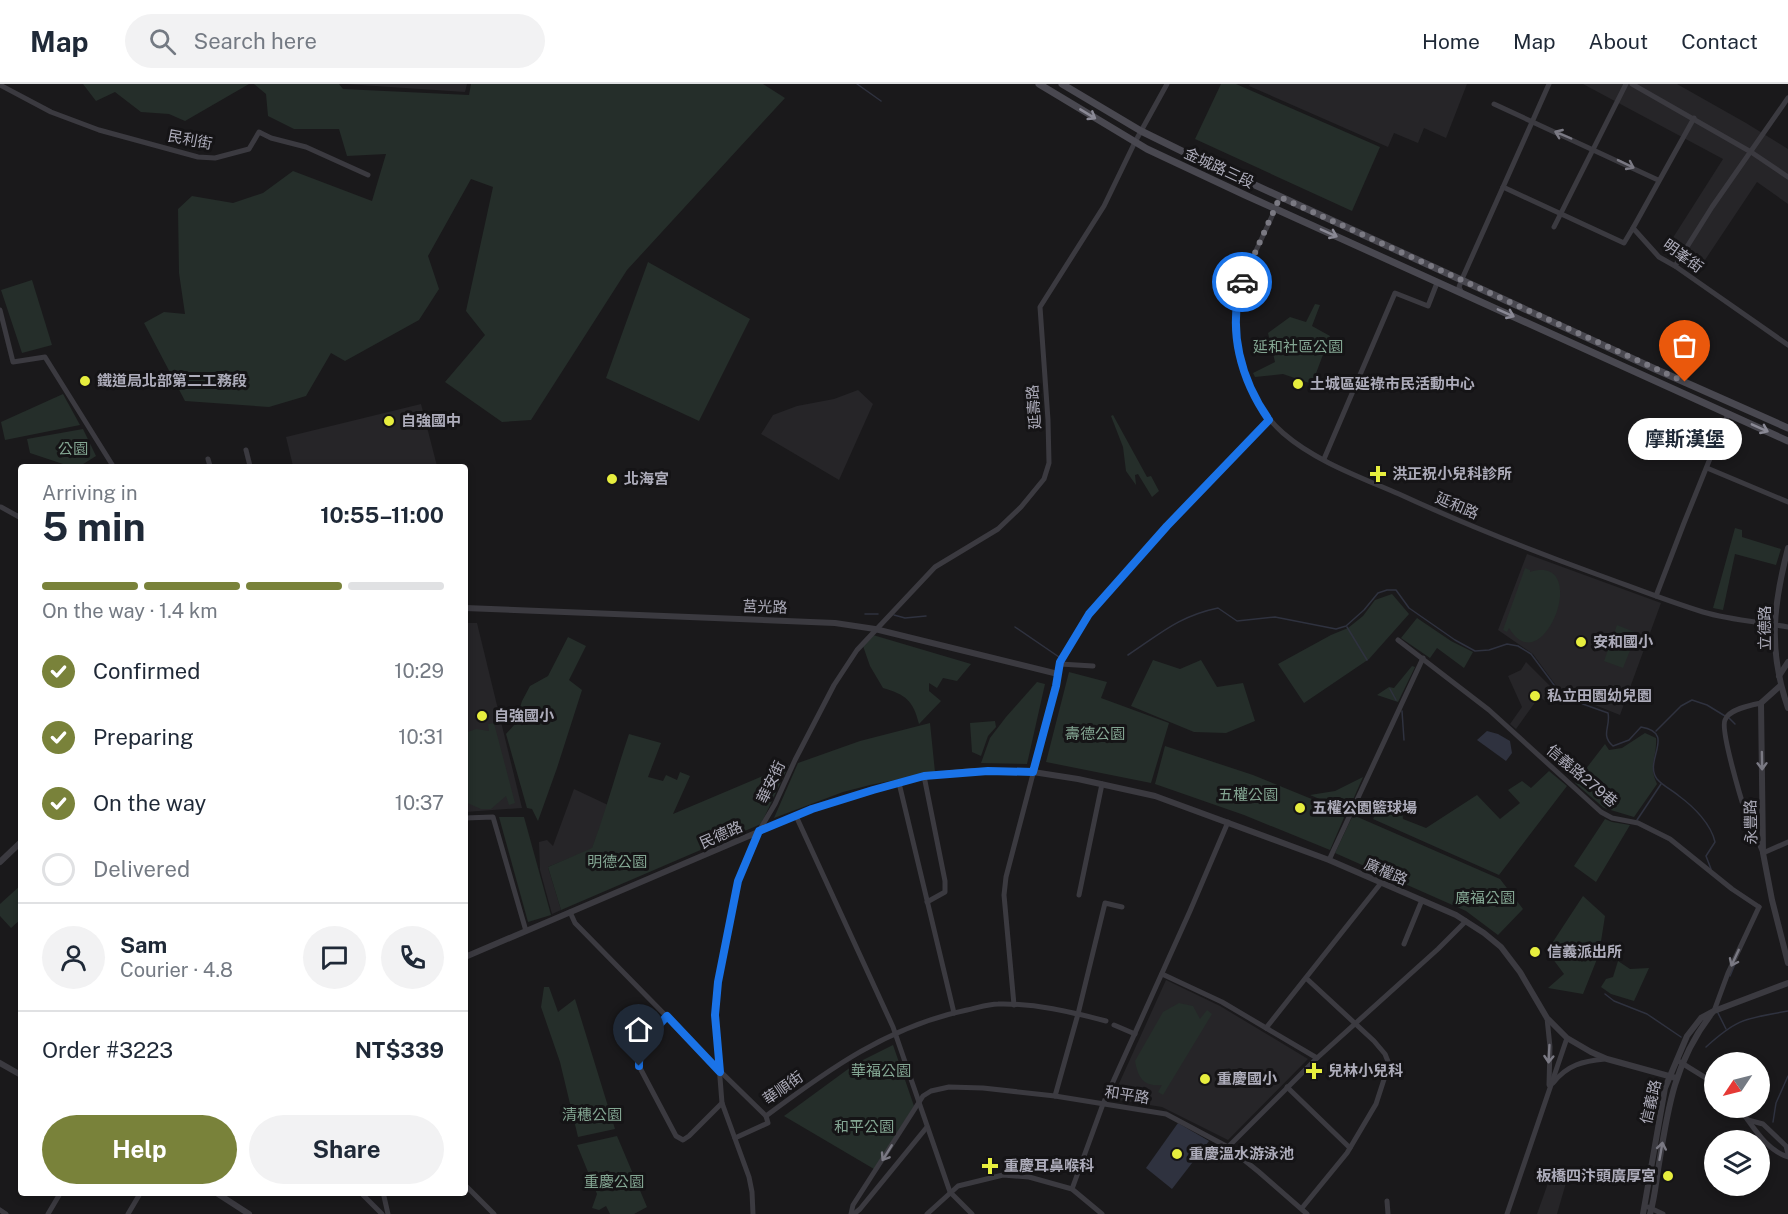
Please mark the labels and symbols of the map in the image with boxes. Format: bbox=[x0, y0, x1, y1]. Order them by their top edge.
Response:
one-way arrow bbox=[1080, 109, 1097, 121]
street label: 民利街 bbox=[166, 127, 214, 152]
one-way arrow bbox=[1554, 129, 1572, 141]
street label: 金城路三段 bbox=[1182, 144, 1257, 191]
one-way arrow bbox=[1616, 159, 1634, 171]
one-way arrow bbox=[1319, 228, 1337, 239]
street label: 明峯街 bbox=[1660, 235, 1706, 276]
courier bbox=[1212, 252, 1272, 312]
one-way arrow bbox=[1497, 308, 1515, 320]
pin bbox=[1659, 320, 1710, 382]
park label: 延和社區公園 bbox=[1253, 338, 1343, 355]
place label: 鐵道局北部第二工務段 bbox=[97, 372, 247, 389]
marker: 鐵道局北部第二工務段 bbox=[78, 374, 92, 388]
place label: 土城區延祿市民活動中心 bbox=[1310, 375, 1475, 392]
marker: 土城區延祿市民活動中心 bbox=[1291, 377, 1305, 391]
street label: 延壽路 bbox=[1023, 384, 1044, 430]
place label: 自強國中 bbox=[401, 412, 461, 429]
marker: 自強國中 bbox=[382, 414, 396, 428]
callout: 摩斯漢堡 bbox=[1628, 418, 1742, 460]
one-way arrow bbox=[1751, 423, 1769, 435]
park label: 公園 bbox=[58, 440, 88, 457]
marker: 洪正祝小兒科診所 bbox=[1369, 465, 1387, 483]
place label: 洪正祝小兒科診所 bbox=[1392, 465, 1512, 482]
place label: 北海宮 bbox=[624, 470, 669, 487]
marker: 北海宮 bbox=[605, 472, 619, 486]
street label: 延和路 bbox=[1433, 489, 1481, 522]
street label: 莒光路 bbox=[742, 597, 788, 616]
street label: 立德路 bbox=[1756, 605, 1773, 651]
place label: 安和國小 bbox=[1593, 633, 1654, 650]
marker: 安和國小 bbox=[1574, 635, 1588, 649]
place label: 私立田園幼兒園 bbox=[1547, 687, 1652, 704]
marker: 私立田園幼兒園 bbox=[1528, 689, 1542, 703]
place label: 自強國小 bbox=[494, 707, 555, 724]
marker: 自強國小 bbox=[475, 709, 489, 723]
park label: 壽德公園 bbox=[1065, 725, 1125, 742]
street label: 信義路279巷 bbox=[1544, 741, 1621, 810]
one-way arrow bbox=[1756, 751, 1768, 771]
street label: 華安街 bbox=[753, 758, 788, 806]
park label: 五權公園 bbox=[1218, 786, 1278, 803]
place label: 五權公園籃球場 bbox=[1312, 799, 1417, 816]
street label: 永豐路 bbox=[1742, 799, 1759, 845]
marker: 五權公園籃球場 bbox=[1293, 801, 1307, 815]
street label: 民德路 bbox=[697, 818, 745, 851]
park label: 明德公園 bbox=[587, 853, 647, 870]
street label: 廣權路 bbox=[1362, 855, 1410, 888]
park label: 廣福公園 bbox=[1455, 889, 1515, 906]
place label: 信義派出所 bbox=[1547, 943, 1622, 960]
marker: 信義派出所 bbox=[1528, 945, 1542, 959]
one-way arrow bbox=[1728, 949, 1740, 967]
pin bbox=[613, 1004, 664, 1066]
one-way arrow bbox=[1544, 1043, 1555, 1063]
north arrow bbox=[1704, 1052, 1770, 1118]
park label: 華福公園 bbox=[851, 1062, 911, 1079]
marker: 兒林小兒科 bbox=[1305, 1062, 1323, 1080]
place label: 兒林小兒科 bbox=[1328, 1062, 1403, 1079]
street label: 華順街 bbox=[759, 1068, 806, 1107]
place label: 重慶國小 bbox=[1217, 1070, 1278, 1087]
marker: 重慶國小 bbox=[1198, 1072, 1212, 1086]
street label: 信義路 bbox=[1637, 1078, 1664, 1126]
street label: 和平路 bbox=[1104, 1083, 1151, 1106]
park label: 清穗公園 bbox=[562, 1106, 622, 1123]
park label: 和平公園 bbox=[834, 1118, 894, 1135]
one-way arrow bbox=[1656, 1142, 1667, 1161]
one-way arrow bbox=[881, 1144, 893, 1161]
place label: 重慶溫水游泳池 bbox=[1189, 1145, 1294, 1162]
marker: 重慶溫水游泳池 bbox=[1170, 1147, 1184, 1161]
marker: 重慶耳鼻喉科 bbox=[981, 1157, 999, 1175]
place label: 重慶耳鼻喉科 bbox=[1004, 1157, 1094, 1174]
place label: 板橋四汴頭廣厚宮 bbox=[1536, 1167, 1656, 1184]
marker: 板橋四汴頭廣厚宮 bbox=[1661, 1169, 1675, 1183]
park label: 重慶公園 bbox=[584, 1173, 644, 1190]

